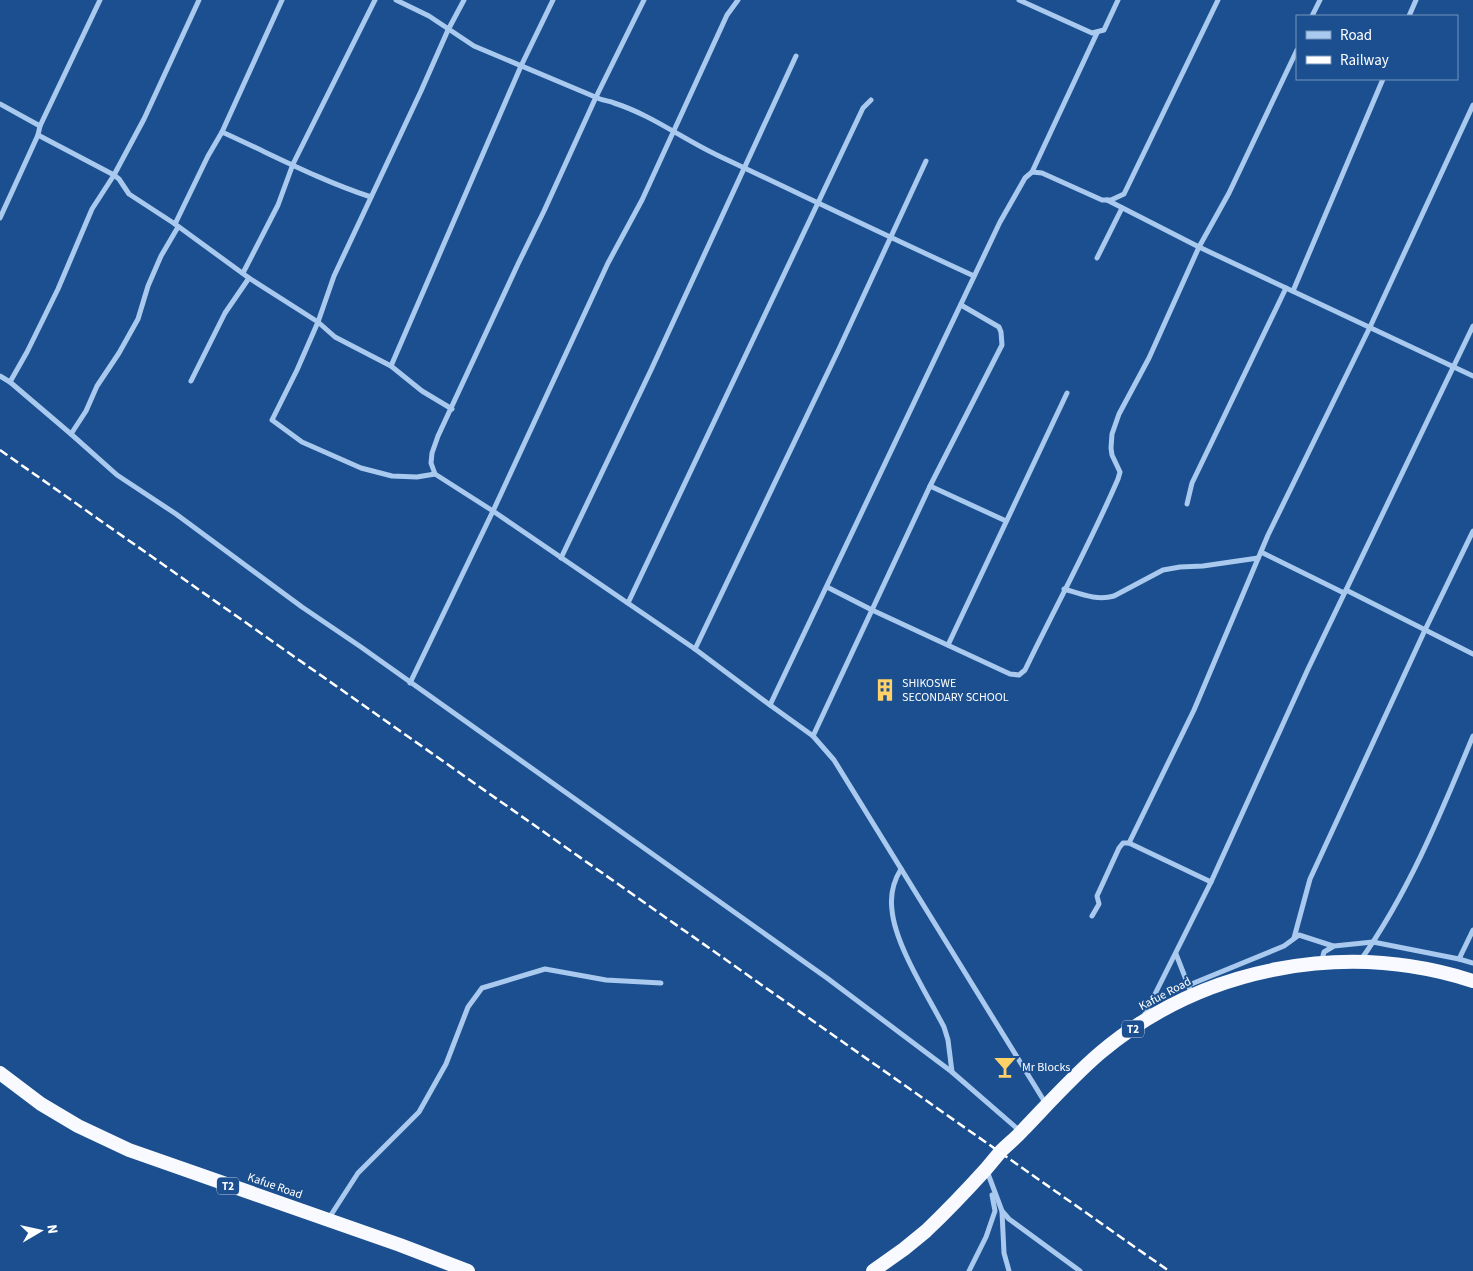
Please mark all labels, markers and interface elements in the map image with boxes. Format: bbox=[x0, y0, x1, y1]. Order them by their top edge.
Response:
legend bbox=[1296, 15, 1458, 80]
text: Road bbox=[1340, 25, 1372, 46]
text: Railway bbox=[1340, 50, 1389, 71]
place label: SHIKOSWE SECONDARY SCHOOL bbox=[902, 675, 1009, 706]
building icon: SHIKOSWE SECONDARY SCHOOL bbox=[872, 677, 898, 703]
street label: Kafue Road bbox=[1136, 973, 1194, 1015]
road number: T2 bbox=[1122, 1021, 1144, 1038]
bar icon: Mr Blocks bbox=[992, 1054, 1018, 1080]
place label: Mr Blocks bbox=[1022, 1059, 1070, 1076]
street label: Kafue Road bbox=[245, 1169, 305, 1203]
road number: T2 bbox=[217, 1178, 239, 1194]
north arrow bbox=[15, 1206, 65, 1256]
text: N bbox=[41, 1223, 62, 1235]

